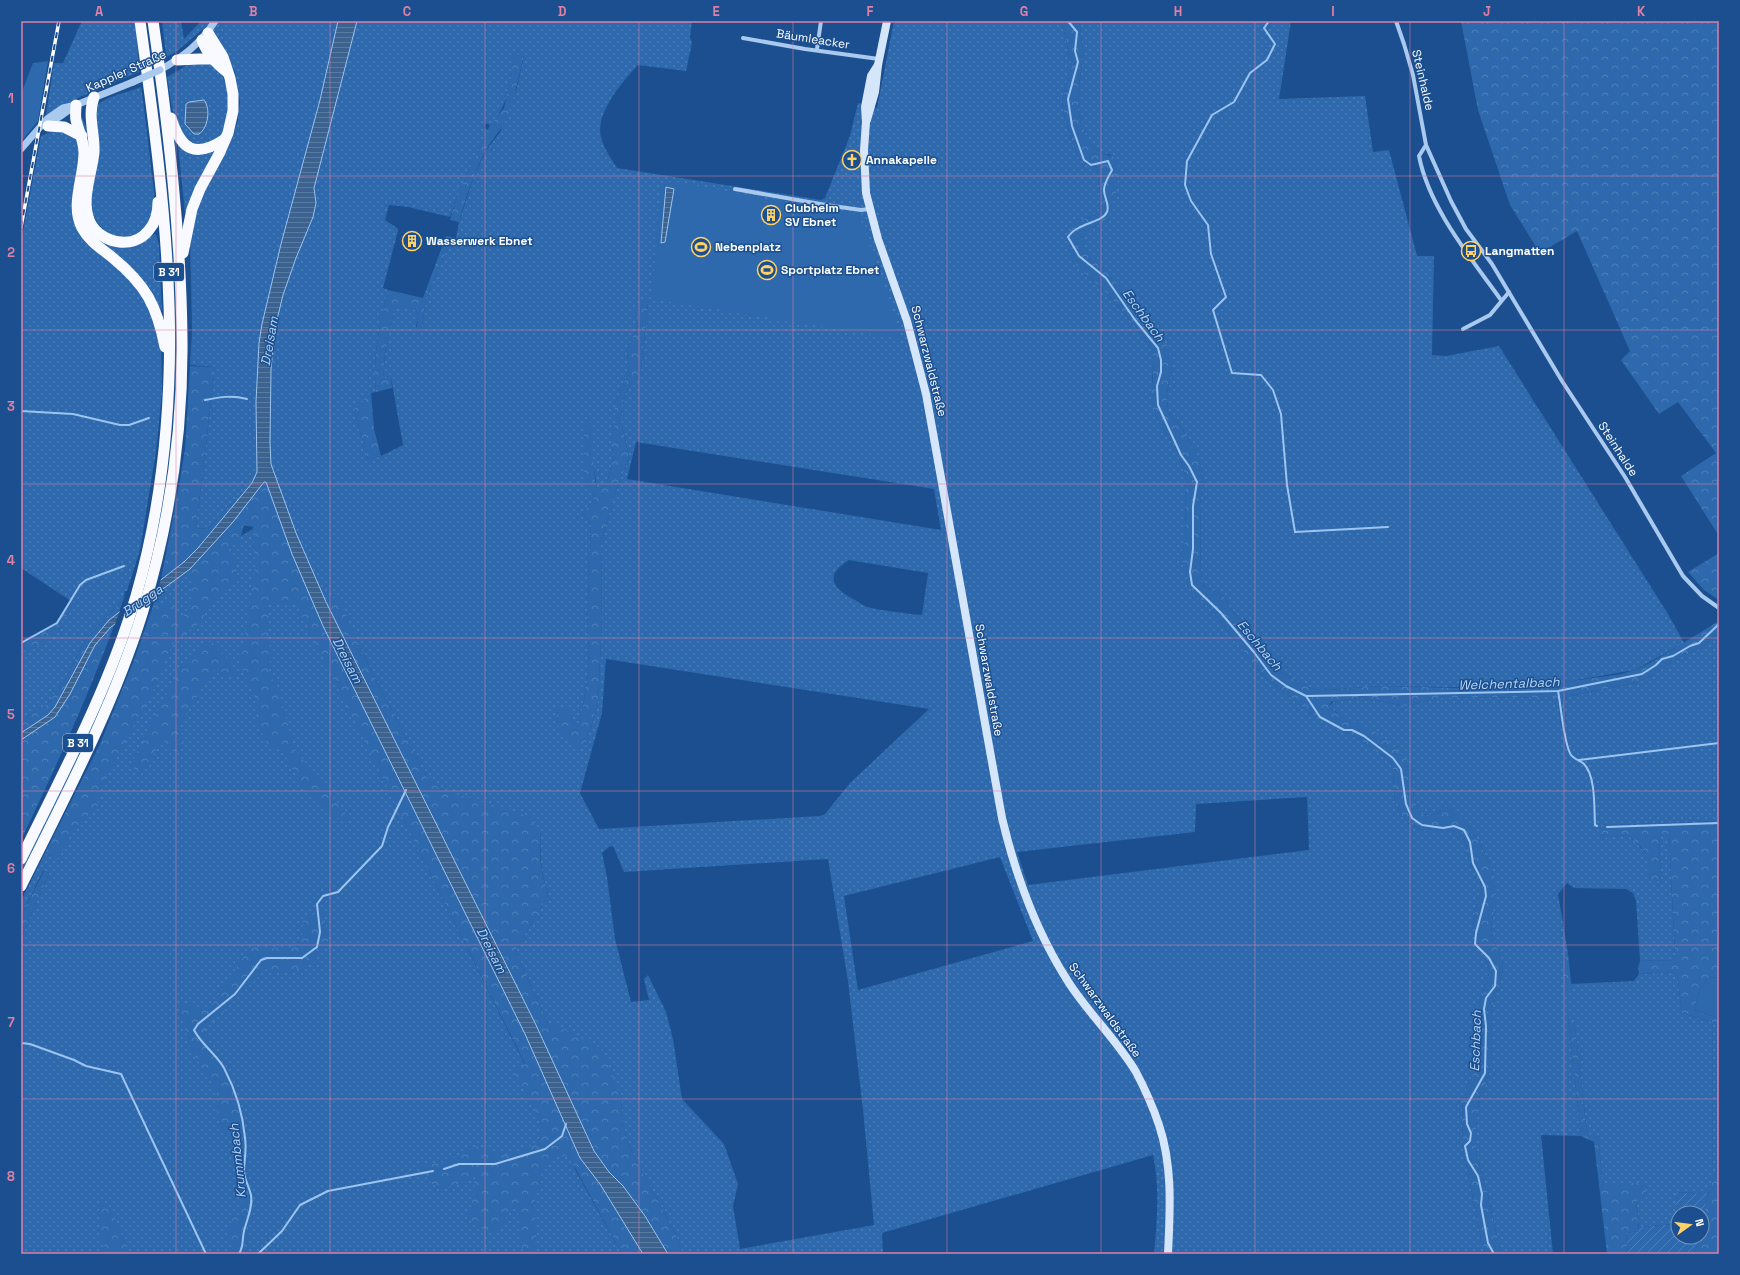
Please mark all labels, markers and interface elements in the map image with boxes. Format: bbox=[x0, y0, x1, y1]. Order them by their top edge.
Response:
text: A bbox=[95, 3, 104, 20]
text: B bbox=[249, 3, 258, 20]
text: C bbox=[403, 3, 411, 20]
text: D bbox=[558, 3, 567, 20]
text: E bbox=[712, 3, 720, 20]
text: F bbox=[867, 3, 874, 20]
text: G bbox=[1020, 3, 1028, 20]
text: H bbox=[1174, 3, 1182, 20]
text: I bbox=[1331, 3, 1335, 20]
text: J bbox=[1483, 3, 1491, 20]
text: K bbox=[1637, 3, 1646, 20]
street label: Bäumleacker bbox=[775, 25, 851, 53]
street label: Kappler Straße bbox=[83, 46, 169, 96]
street label: Steinhalde bbox=[1408, 48, 1438, 112]
text: 1 bbox=[8, 90, 14, 107]
church icon: Annakapelle bbox=[841, 149, 863, 171]
place label: Annakapelle bbox=[866, 152, 937, 168]
place label: Clubheim SV Ebnet bbox=[785, 200, 839, 230]
building icon: Clubheim SV Ebnet bbox=[760, 204, 782, 226]
building icon: Wasserwerk Ebnet bbox=[401, 230, 423, 252]
place label: Wasserwerk Ebnet bbox=[426, 233, 533, 249]
sports icon: Nebenplatz bbox=[690, 236, 712, 258]
place label: Nebenplatz bbox=[715, 239, 781, 255]
bus stop icon: Langmatten bbox=[1460, 240, 1482, 262]
place label: Langmatten bbox=[1485, 243, 1554, 259]
text: 2 bbox=[7, 244, 15, 261]
sports icon: Sportplatz Ebnet bbox=[756, 259, 778, 281]
place label: Sportplatz Ebnet bbox=[781, 262, 880, 278]
road number: B 31 bbox=[154, 263, 184, 281]
water label: Eschbach bbox=[1119, 285, 1169, 346]
street label: Schwarzwaldstraße bbox=[907, 304, 951, 418]
water label: Dreisam bbox=[257, 314, 282, 367]
text: 3 bbox=[7, 398, 15, 415]
street label: Steinhalde bbox=[1594, 419, 1642, 479]
text: 4 bbox=[7, 552, 15, 569]
water label: Brugga bbox=[119, 580, 166, 620]
water label: Eschbach bbox=[1233, 616, 1287, 675]
street label: Schwarzwaldstraße bbox=[971, 623, 1007, 737]
water label: Dreisam bbox=[329, 634, 367, 687]
water label: Welchentalbach bbox=[1458, 673, 1561, 694]
text: 5 bbox=[7, 706, 15, 723]
road number: B 31 bbox=[63, 734, 93, 752]
text: 6 bbox=[7, 860, 15, 877]
water label: Dreisam bbox=[473, 924, 511, 977]
street label: Schwarzwaldstraße bbox=[1065, 959, 1145, 1061]
water label: Eschbach bbox=[1466, 1009, 1485, 1072]
text: 7 bbox=[7, 1014, 15, 1031]
water label: Krummbach bbox=[225, 1122, 250, 1199]
text: 8 bbox=[7, 1168, 15, 1185]
north arrow bbox=[1670, 1205, 1710, 1245]
text: N bbox=[1692, 1217, 1707, 1228]

